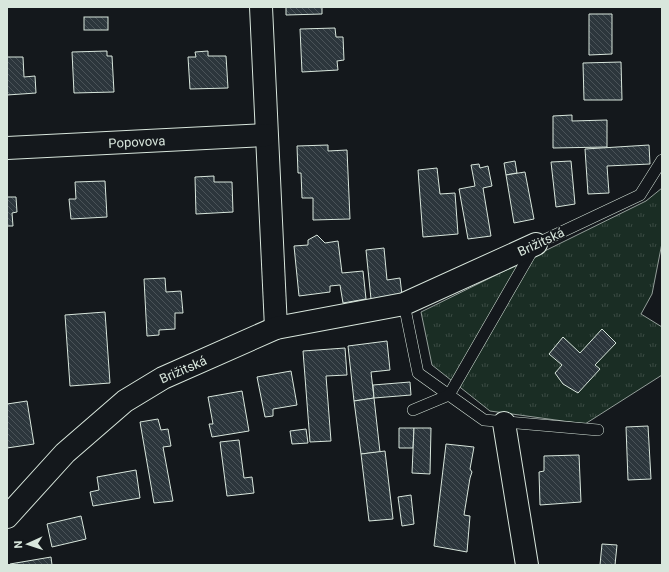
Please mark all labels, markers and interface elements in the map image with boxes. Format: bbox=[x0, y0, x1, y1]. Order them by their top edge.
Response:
street label: Popovova bbox=[108, 133, 166, 150]
street label: Brižitská bbox=[515, 225, 567, 259]
street label: Brižitská bbox=[157, 352, 209, 386]
north arrow bbox=[8, 524, 48, 564]
text: N bbox=[12, 540, 25, 549]

